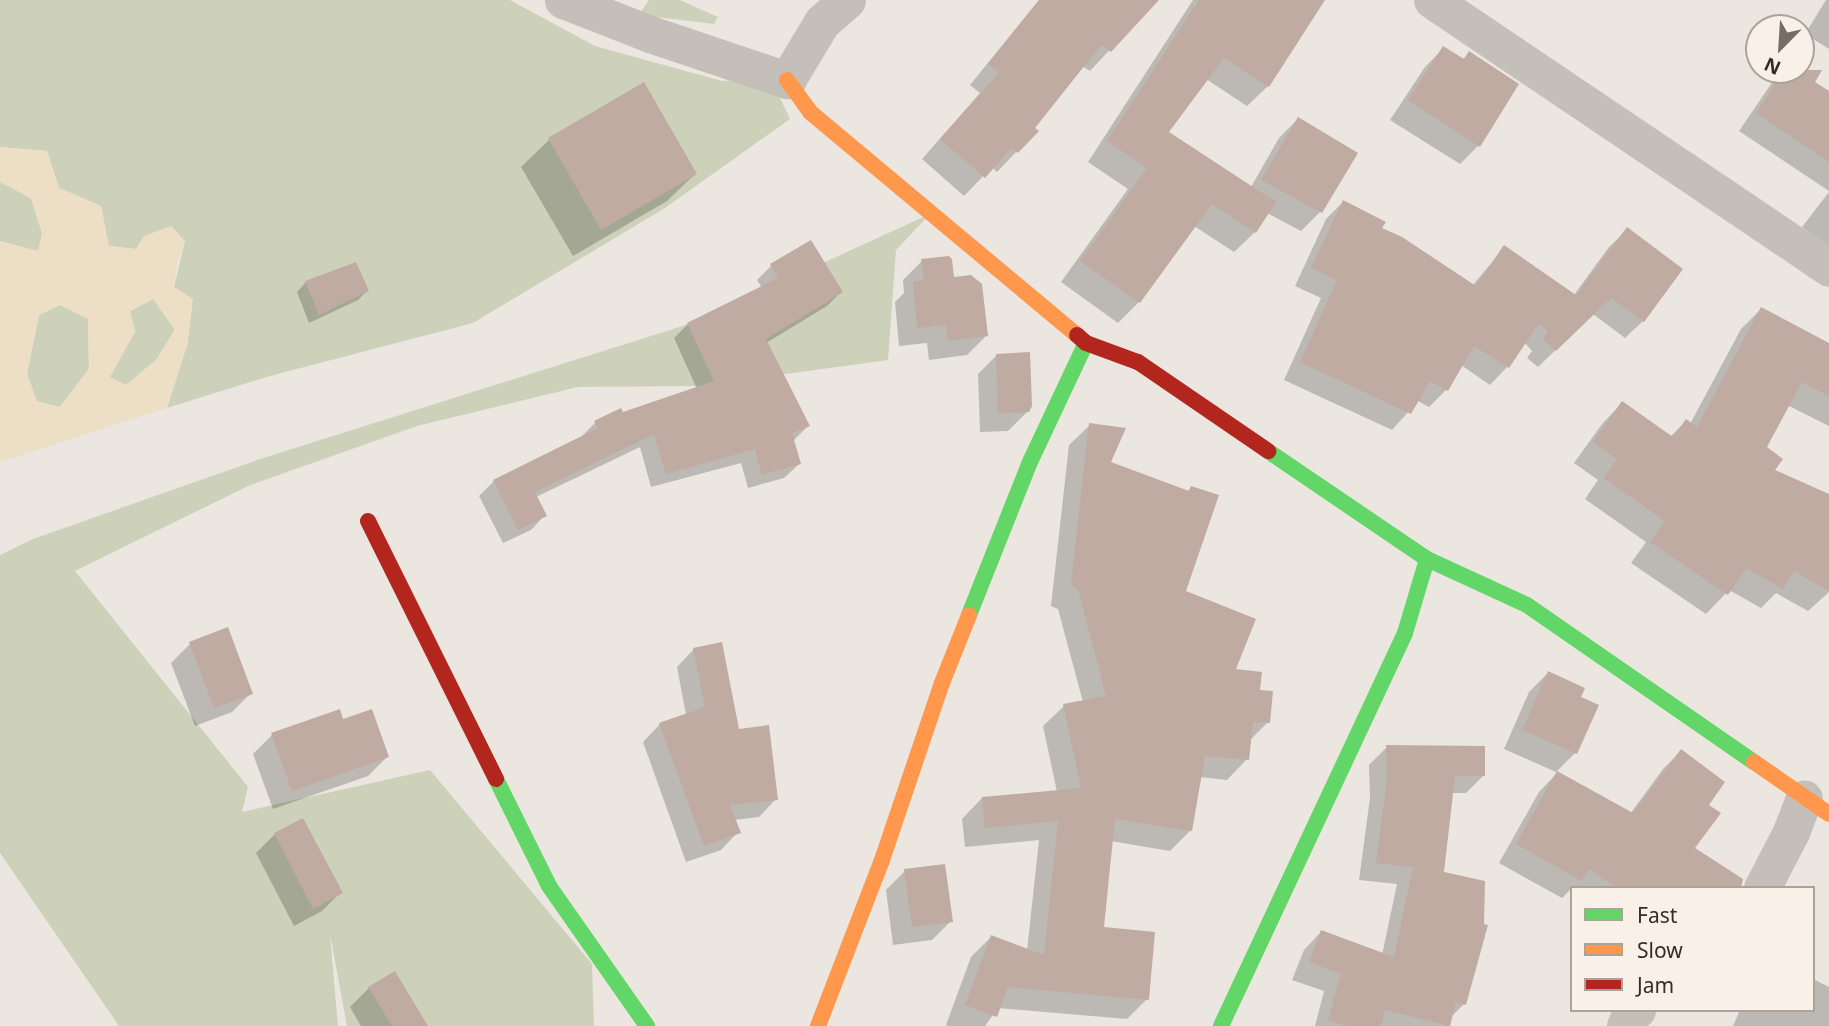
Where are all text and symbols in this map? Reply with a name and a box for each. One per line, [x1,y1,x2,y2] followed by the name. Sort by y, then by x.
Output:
[1745,14,1815,84] north arrow
[1760,51,1785,81] text: N
[1570,886,1815,1012] legend
[1637,901,1677,929] text: Fast
[1637,936,1683,964] text: Slow
[1637,971,1674,999] text: Jam

